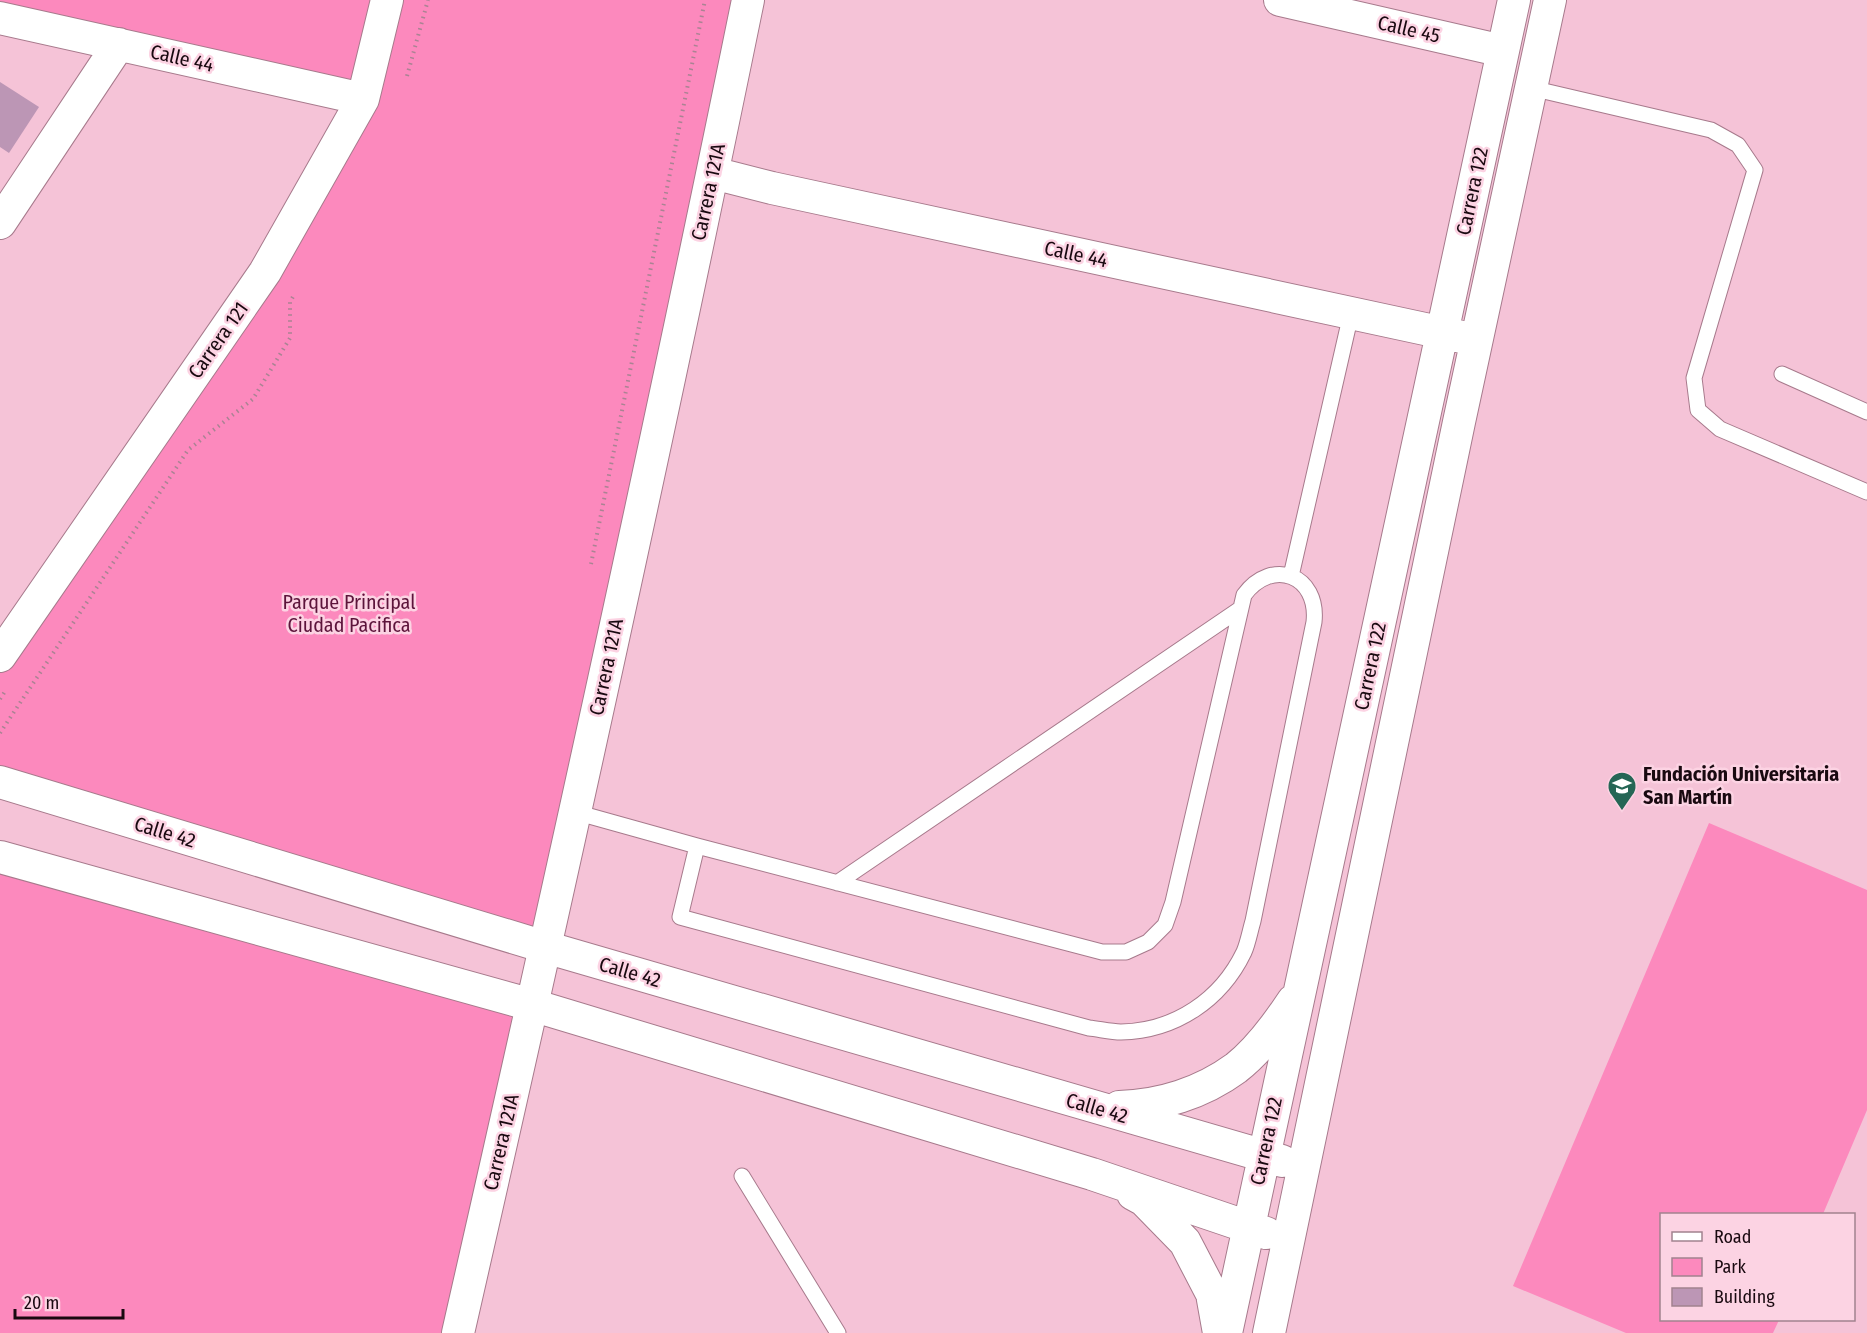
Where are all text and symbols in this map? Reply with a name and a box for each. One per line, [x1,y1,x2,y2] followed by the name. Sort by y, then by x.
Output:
[1375,10,1443,48] street label: Calle 45
[148,39,216,77] street label: Calle 44
[686,141,730,243] street label: Carrera 121A
[1451,145,1493,237] street label: Carrera 122
[1042,236,1110,272] street label: Calle 44
[183,297,253,383] street label: Carrera 121
[283,590,415,637] park label: Parque Principal Ciudad Pacifica
[584,616,628,718] street label: Carrera 121A
[1349,620,1391,712] street label: Carrera 122
[1643,762,1839,809] place label: Fundación Universitaria San Martín
[1606,770,1638,812] school or university icon: Fundación Universitaria San Martín
[131,811,199,853] street label: Calle 42
[596,952,664,992] street label: Calle 42
[1063,1088,1131,1128] street label: Calle 42
[478,1091,524,1193] street label: Carrera 121A
[1245,1095,1287,1187] street label: Carrera 122
[1660,1213,1855,1321] legend
[1714,1226,1751,1248] text: Road
[1714,1256,1747,1278] text: Park
[15,1282,123,1320] scale bar
[1714,1286,1775,1308] text: Building
[24,1292,59,1314] text: 20 m

